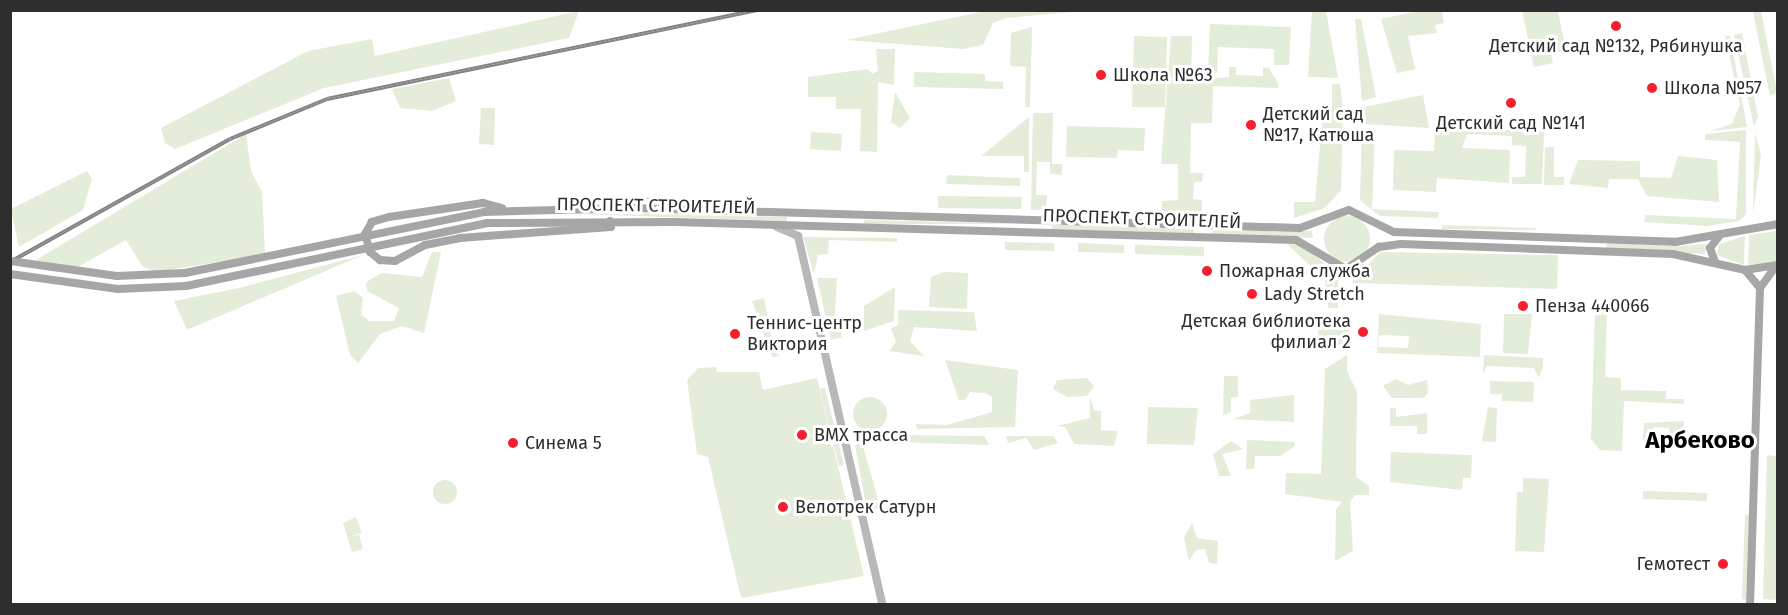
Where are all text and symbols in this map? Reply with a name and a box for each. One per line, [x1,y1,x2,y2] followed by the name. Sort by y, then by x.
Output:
[1609,19,1623,33] marker: Детский сад №132, Рябинушка
[1489,35,1743,57] place label: Детский сад №132, Рябинушка
[1113,64,1213,86] place label: Школа №63
[1094,68,1108,82] marker: Школа №63
[1664,77,1762,99] place label: Школа №57
[1645,81,1659,95] marker: Школа №57
[1504,96,1518,110] marker: Детский сад №141
[1263,104,1374,146] place label: Детский сад №17, Катюша
[1436,112,1586,134] place label: Детский сад №141
[1244,118,1258,132] marker: Детский сад №17, Катюша
[556,193,756,219] street label: ПРОСПЕКТ СТРОИТЕЛЕЙ
[1042,205,1242,233] street label: ПРОСПЕКТ СТРОИТЕЛЕЙ
[1219,260,1371,282] place label: Пожарная служба
[1200,264,1214,278] marker: Пожарная служба
[1264,283,1365,305] place label: Lady Stretch
[1245,287,1259,301] marker: Lady Stretch
[1535,295,1649,317] place label: Пенза 440066
[1516,299,1530,313] marker: Пенза 440066
[1182,311,1351,354] place label: Детская библиотека филиал 2
[747,313,862,356] place label: Теннис-центр Виктория
[1356,325,1370,339] marker: Детская библиотека филиал 2
[728,327,742,341] marker: Теннис-центр Виктория
[814,424,908,446] place label: BMX трасса
[1645,427,1755,455] district label: Арбеково
[795,428,809,442] marker: BMX трасса
[525,432,602,454] place label: Синема 5
[506,436,520,450] marker: Синема 5
[795,496,936,518] place label: Велотрек Сатурн
[776,500,790,514] marker: Велотрек Сатурн
[1637,553,1710,575] place label: Гемотест
[1714,555,1732,573] marker: Гемотест

